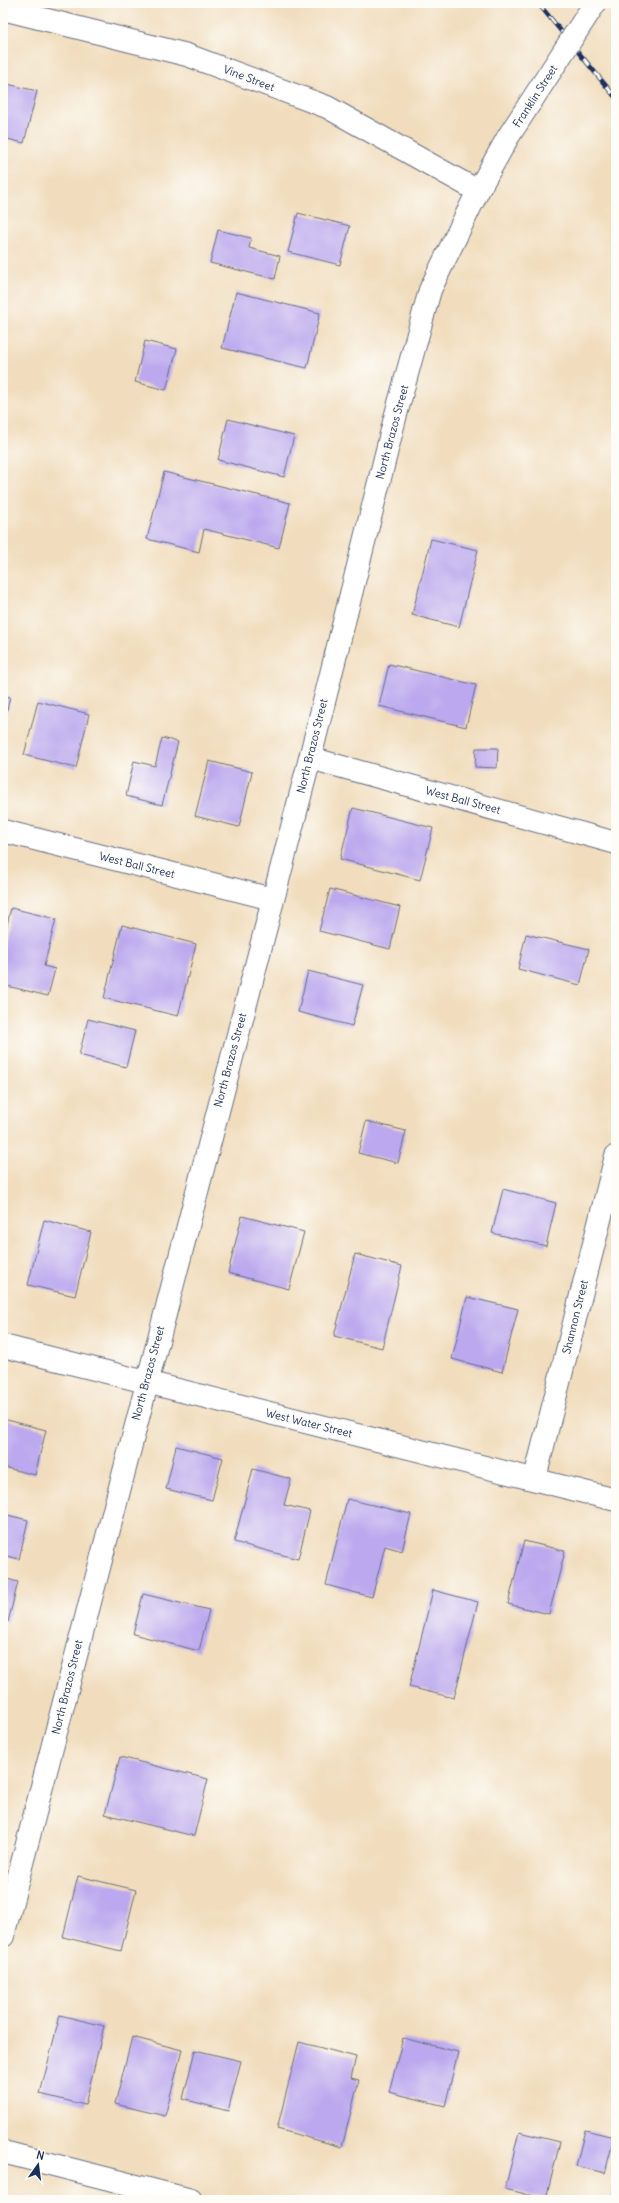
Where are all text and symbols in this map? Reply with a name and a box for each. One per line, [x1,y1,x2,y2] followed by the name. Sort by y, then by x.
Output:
[221,62,277,94] street label: Vine Street
[510,62,561,130] street label: Franklin Street
[373,383,411,481] street label: North Brazos Street
[293,697,331,795] street label: North Brazos Street
[424,783,502,817] street label: West Ball Street
[98,849,176,881] street label: West Ball Street
[211,1011,249,1109] street label: North Brazos Street
[559,1278,591,1356] street label: Shannon Street
[129,1324,167,1422] street label: North Brazos Street
[264,1405,354,1441] street label: West Water Street
[48,1638,86,1736] street label: North Brazos Street
[18,2145,58,2185] north arrow
[35,2148,46,2163] text: N

